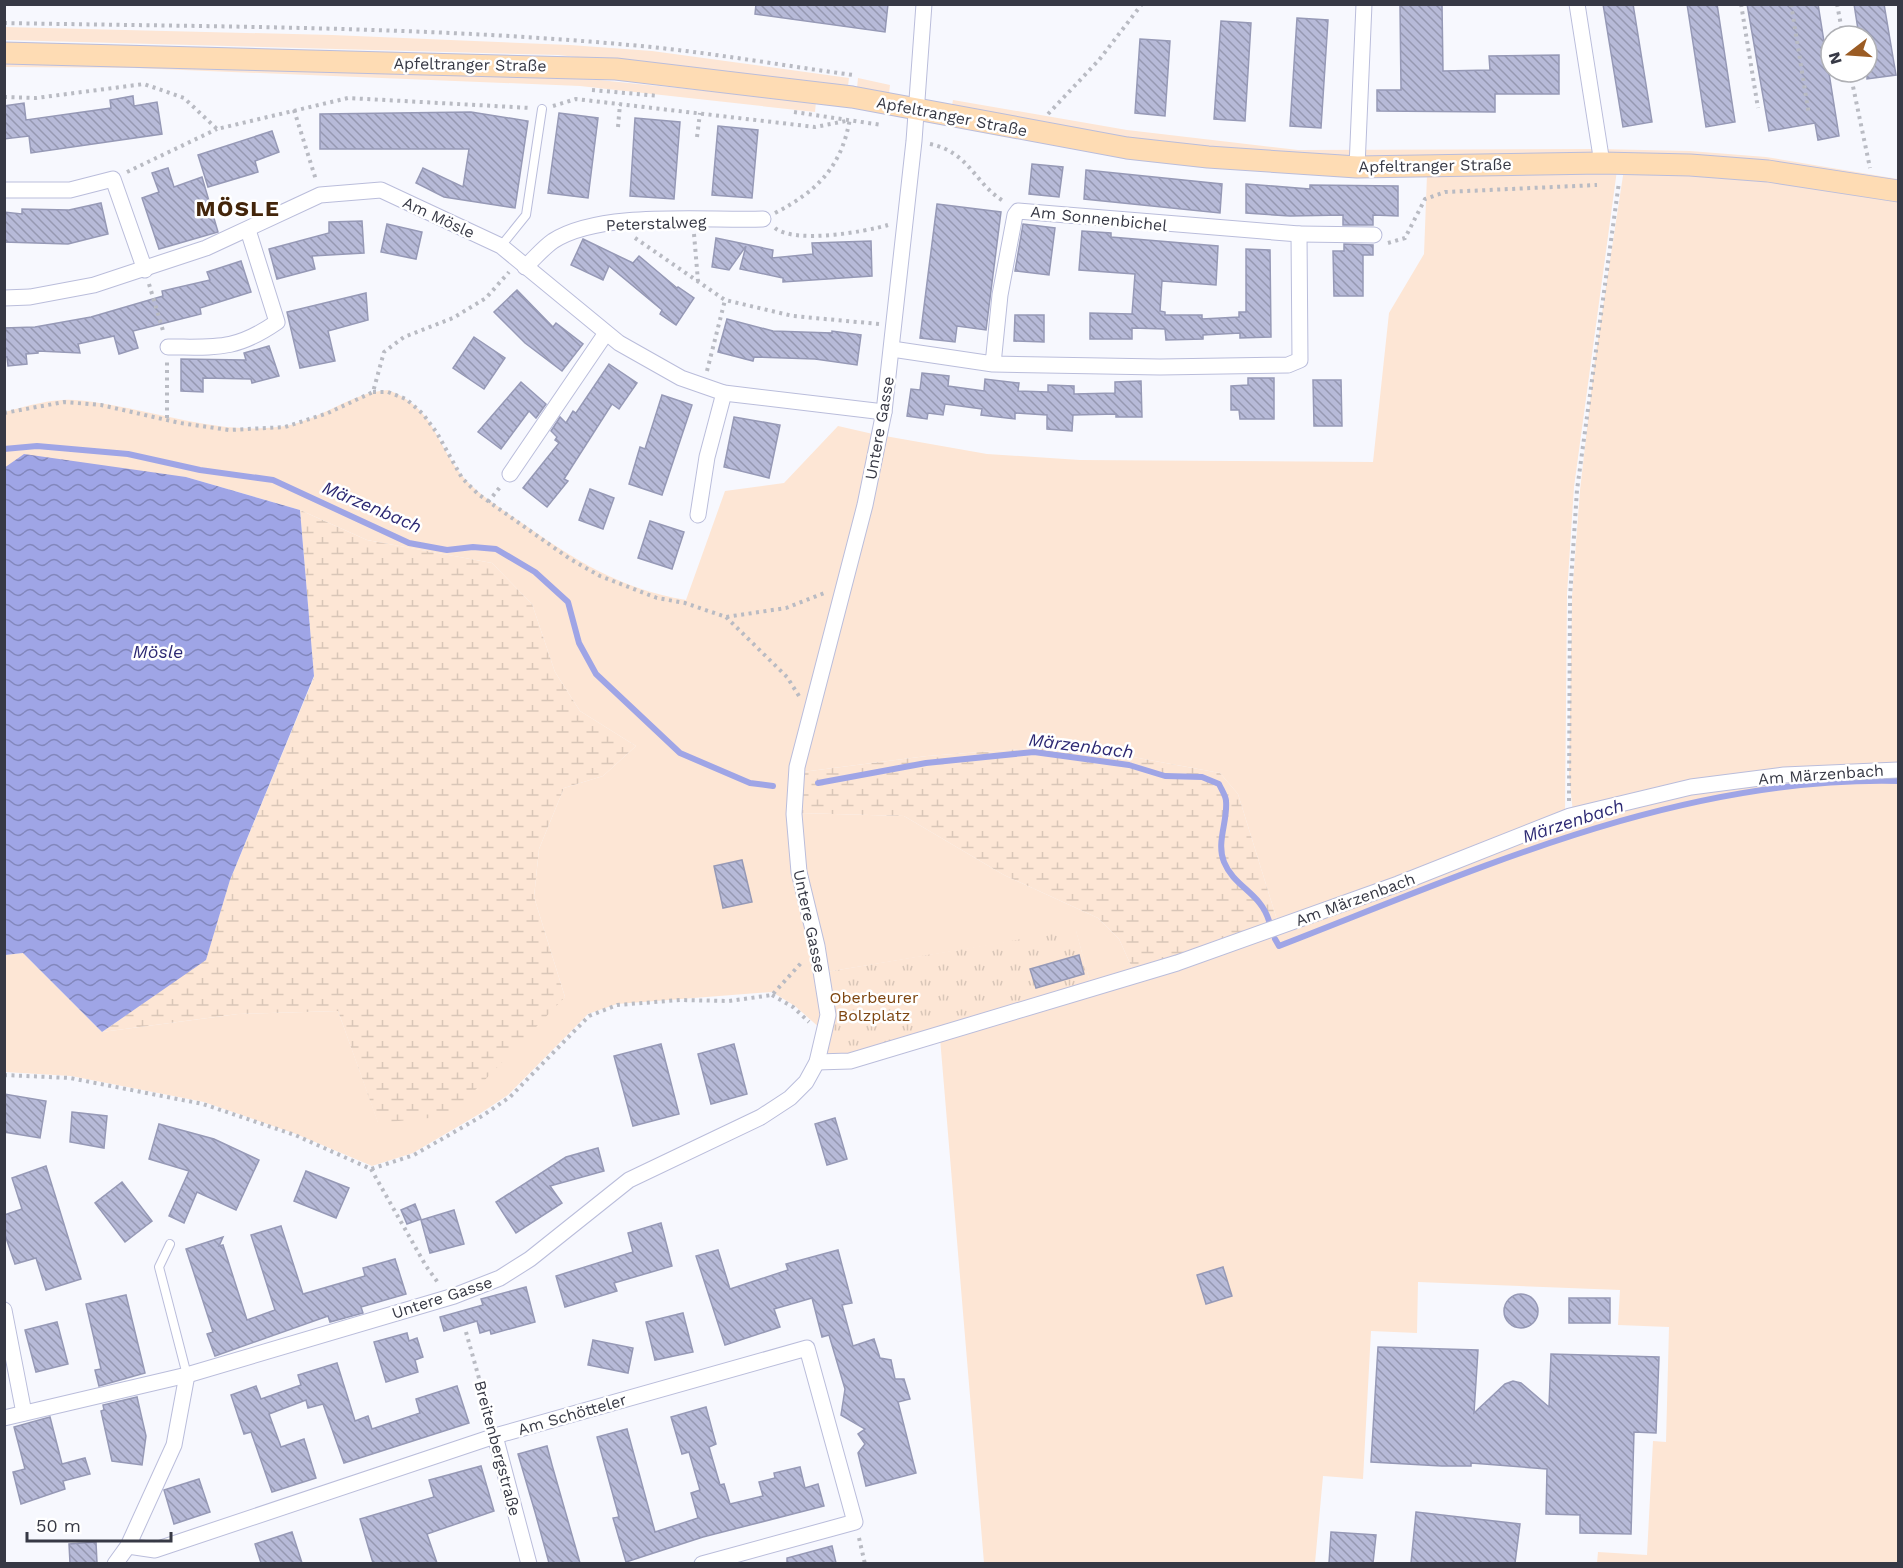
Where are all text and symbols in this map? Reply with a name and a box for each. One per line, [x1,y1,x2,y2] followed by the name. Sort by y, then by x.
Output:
[1819,24,1879,84] north arrow
[1824,50,1846,67] text: N
[393,54,547,75] street label: Apfeltranger Straße
[875,93,1029,140] street label: Apfeltranger Straße
[1358,155,1512,176] street label: Apfeltranger Straße
[400,193,478,242] street label: Am Mösle
[196,196,280,221] district label: MÖSLE
[1030,202,1168,235] street label: Am Sonnenbichel
[606,212,707,235] street label: Peterstalweg
[861,375,898,481] street label: Untere Gasse
[320,476,425,537] water label: Märzenbach
[133,641,183,662] water label: Mösle
[1027,729,1135,762] water label: Märzenbach
[1758,761,1885,788] street label: Am Märzenbach
[1519,794,1626,847] water label: Märzenbach
[789,868,830,974] street label: Untere Gasse
[1293,869,1418,930] street label: Am Märzenbach
[830,988,919,1025] park label: Oberbeurer Bolzplatz
[389,1272,495,1323] street label: Untere Gasse
[470,1378,525,1518] street label: Breitenbergstraße
[516,1390,629,1439] street label: Am Schötteler
[27,1505,171,1543] scale bar
[36,1515,81,1536] text: 50 m

